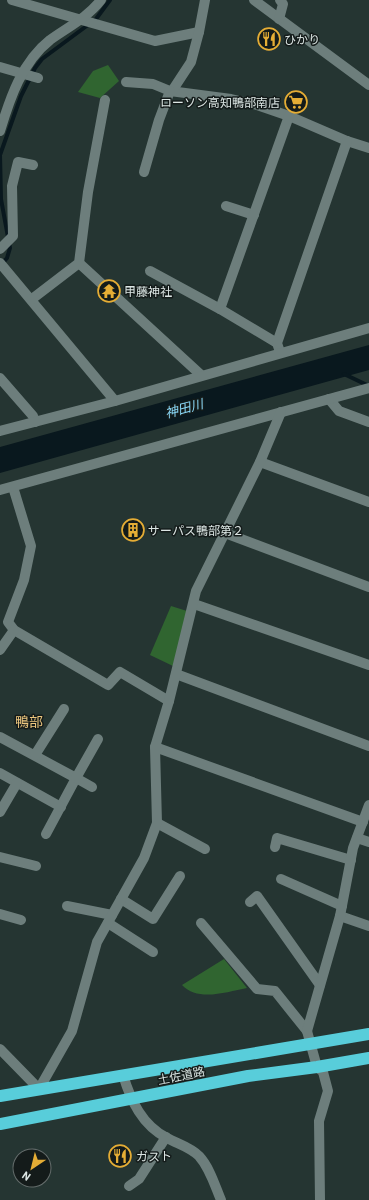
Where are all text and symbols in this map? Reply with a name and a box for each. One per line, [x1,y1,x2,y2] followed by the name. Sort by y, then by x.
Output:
[256,26,282,52] restaurant icon: ひかり
[284,32,320,46] place label: ひかり
[283,89,309,115] supermarket icon: ローソン高知鴨部南店
[160,95,280,109] place label: ローソン高知鴨部南店
[96,278,122,304] temple icon: 甲藤神社
[124,284,172,298] place label: 甲藤神社
[163,395,207,421] water label: 神田川
[120,517,146,543] building icon: サーパス鴨部第２
[148,523,244,537] place label: サーパス鴨部第２
[15,713,43,730] district label: 鴨部
[156,1064,206,1086] street label: 土佐道路
[107,1143,133,1169] restaurant icon: ガスト
[12,1148,52,1188] north arrow
[136,1149,172,1163] place label: ガスト
[19,1169,33,1184] text: N

